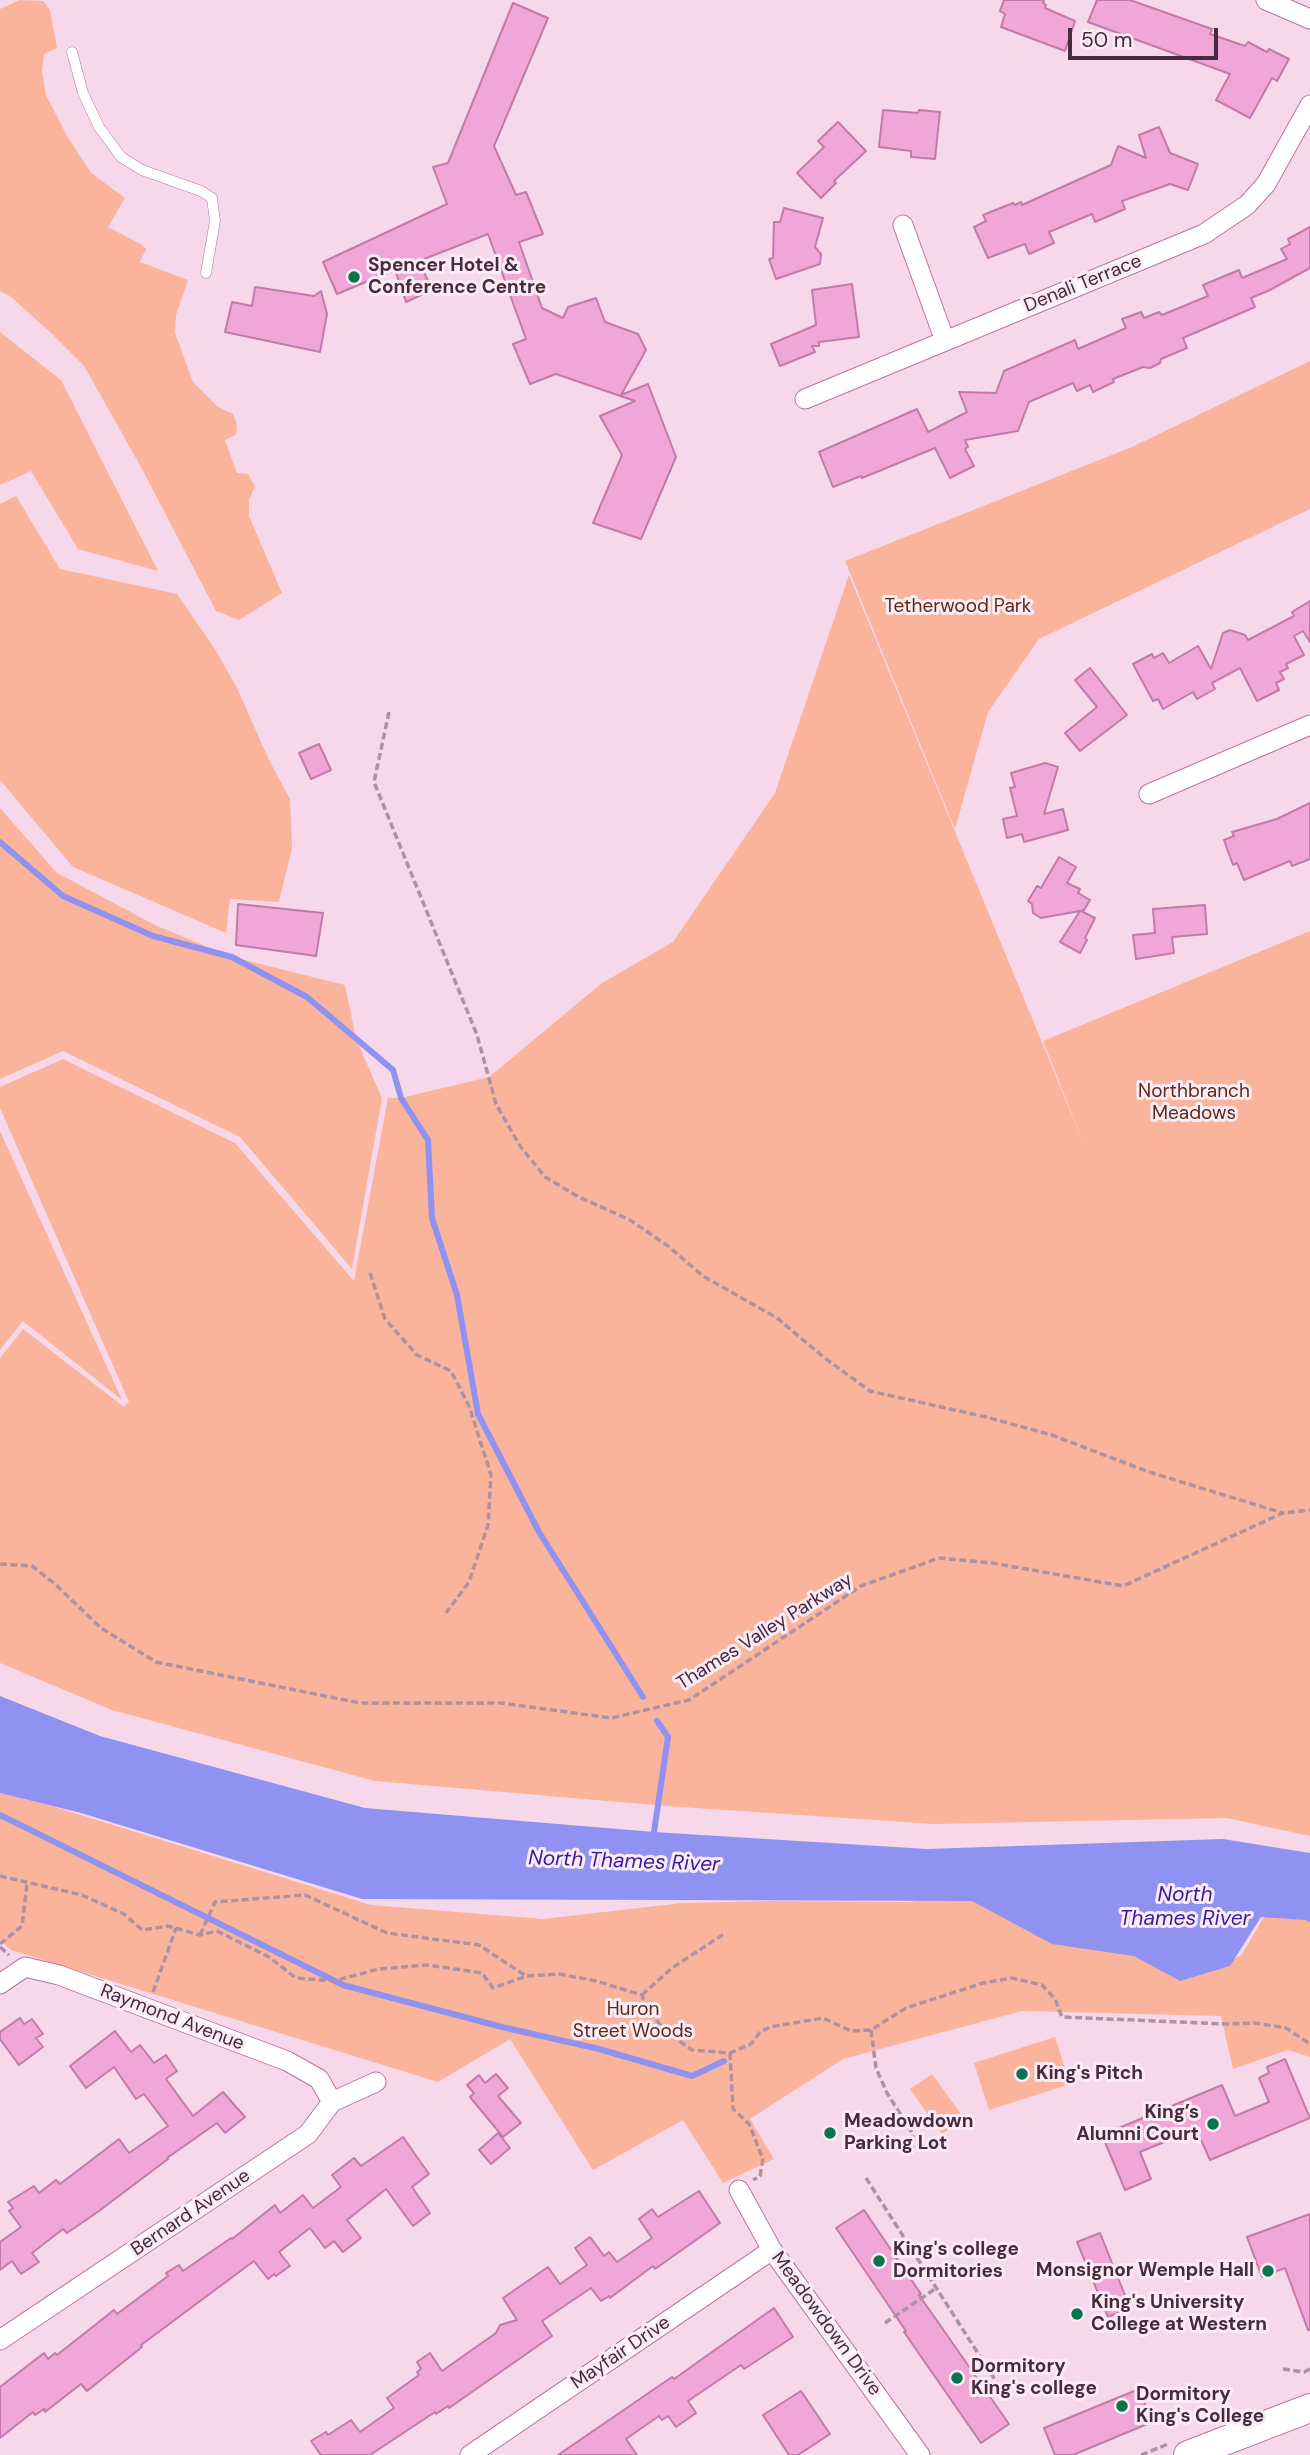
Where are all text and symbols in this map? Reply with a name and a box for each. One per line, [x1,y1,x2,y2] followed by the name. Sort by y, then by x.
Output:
[1072,14,1222,58] scale bar
[1081,26,1132,54] text: 50 m
[1021,250,1145,318] street label: Denali Terrace
[368,255,546,299] place label: Spencer Hotel & Conference Centre
[346,269,362,285] marker: Spencer Hotel & Conference Centre
[885,596,1031,618] park label: Tetherwood Park
[1138,1081,1250,1125] park label: Northbranch Meadows
[673,1569,857,1695] street label: Thames Valley Parkway
[528,1846,720,1878] water label: North Thames River
[1120,1882,1250,1932] water label: North Thames River
[97,1980,247,2056] street label: Raymond Avenue
[573,1999,693,2043] park label: Huron Street Woods
[1036,2063,1143,2085] place label: King's Pitch
[1014,2066,1030,2082] marker: King's Pitch
[1076,2102,1199,2146] place label: King’s Alumni Court
[844,2111,973,2155] place label: Meadowdown Parking Lot
[1205,2116,1221,2132] marker: King’s Alumni Court
[822,2125,838,2141] marker: Meadowdown Parking Lot
[127,2165,255,2261] street label: Bernard Avenue
[893,2239,1019,2283] place label: King's college Dormitories
[766,2248,886,2400] street label: Meadowdown Drive
[871,2253,887,2269] marker: King's college Dormitories
[1036,2260,1254,2282] place label: Monsignor Wemple Hall
[1260,2263,1276,2279] marker: Monsignor Wemple Hall
[1091,2292,1267,2336] place label: King's University College at Western
[1069,2306,1085,2322] marker: King's University College at Western
[567,2311,675,2395] street label: Mayfair Drive
[971,2356,1097,2400] place label: Dormitory King's college
[949,2370,965,2386] marker: Dormitory King's college
[1136,2384,1264,2428] place label: Dormitory King's College
[1114,2398,1130,2414] marker: Dormitory King's College

